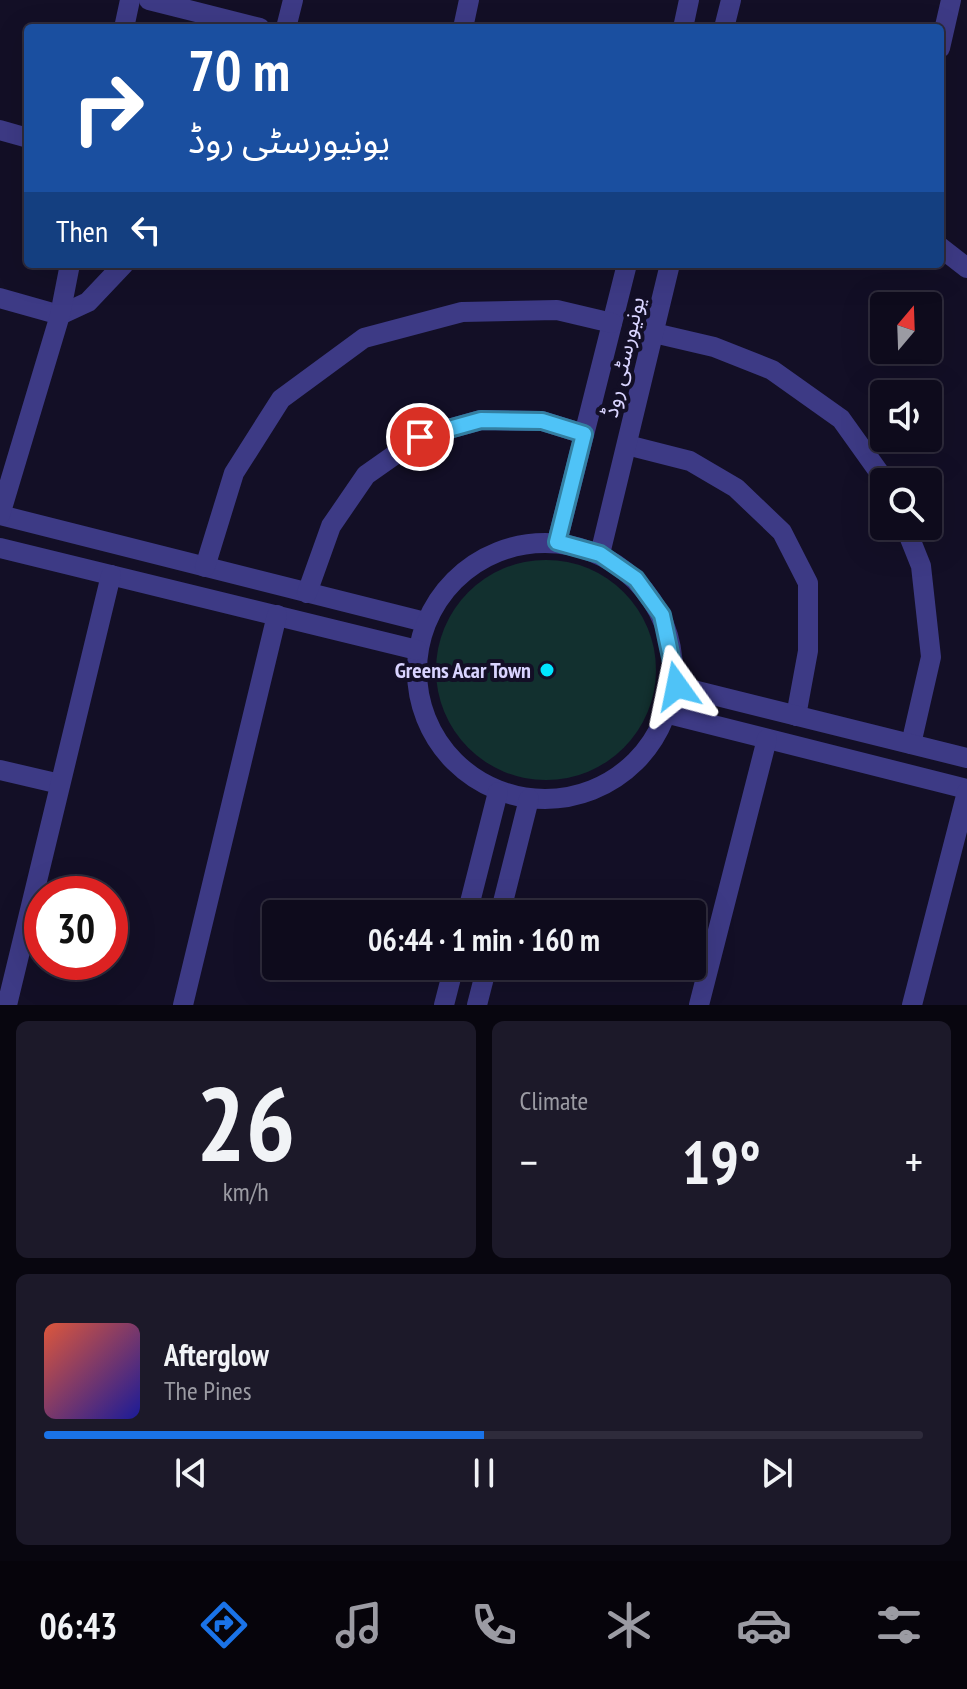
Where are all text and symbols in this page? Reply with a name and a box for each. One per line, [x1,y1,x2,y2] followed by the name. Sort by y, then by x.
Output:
[188,34,290,106] text: 70 m
[56,56,160,160] icon: right
[188,116,390,163] text: یونیورسٹی روڈ
[124,208,168,252] icon: left
[56,211,108,250] text: Then
[870,292,942,364] north arrow
[870,292,942,540] map controls
[595,294,651,420] street label: یونیورسٹی روڈ
[870,380,942,452] button: sound
[386,403,454,471] pin
[398,415,442,459] icon: arrive
[870,468,942,540] button: search
[635,644,719,728] position arrow
[395,656,531,684] place label: Greens Acar Town
[538,661,556,679] marker: Greens Acar Town
[24,876,128,980] speed limit sign: 30
[368,920,600,959] text: 06:44 · 1 min · 160 m
[196,1055,295,1190] text: 26
[520,1084,588,1117] text: Climate
[682,1123,761,1201] text: 19°
[520,1133,538,1190] text: −
[905,1133,923,1190] text: +
[223,1175,269,1208] text: km/h
[164,1335,269,1374] text: Afterglow
[164,1374,252,1407] text: The Pines
[169,1451,213,1495] icon: previous
[462,1451,506,1495] icon: pause
[755,1451,799,1495] icon: next
[196,1597,252,1653] icon: directions
[331,1597,387,1653] icon: music
[466,1597,522,1653] icon: phone
[601,1597,657,1653] icon: climate
[736,1597,792,1653] icon: car
[871,1597,927,1653] icon: filters
[40,1602,117,1649] text: 06:43

